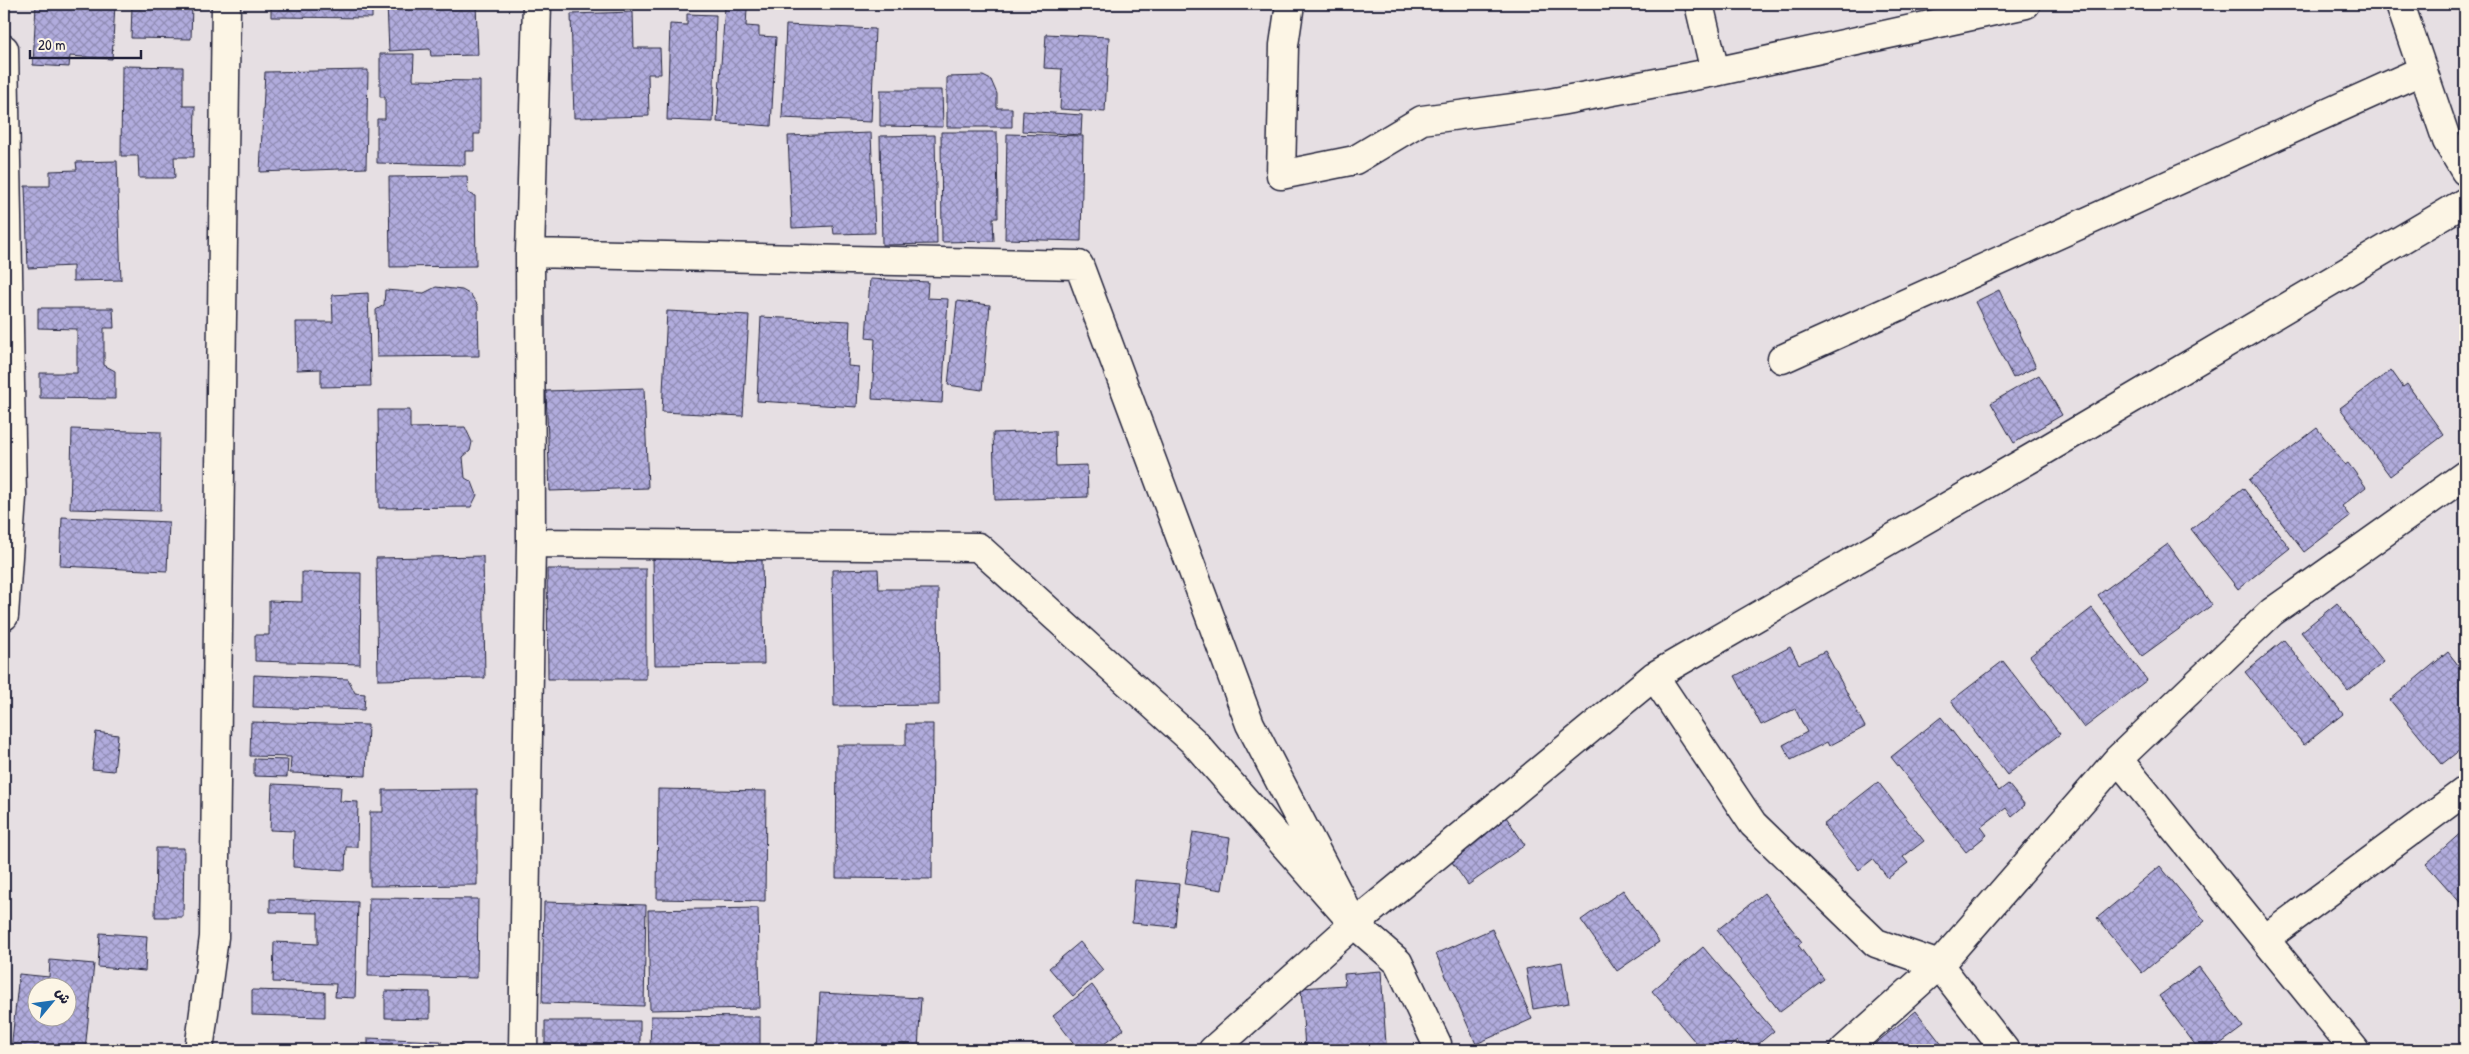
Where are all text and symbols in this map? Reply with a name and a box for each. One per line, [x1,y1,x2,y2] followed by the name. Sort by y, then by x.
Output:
[30,28,141,60] scale bar
[38,34,65,55] text: 20 m
[28,976,78,1026] north arrow
[52,984,76,1007] text: ش

